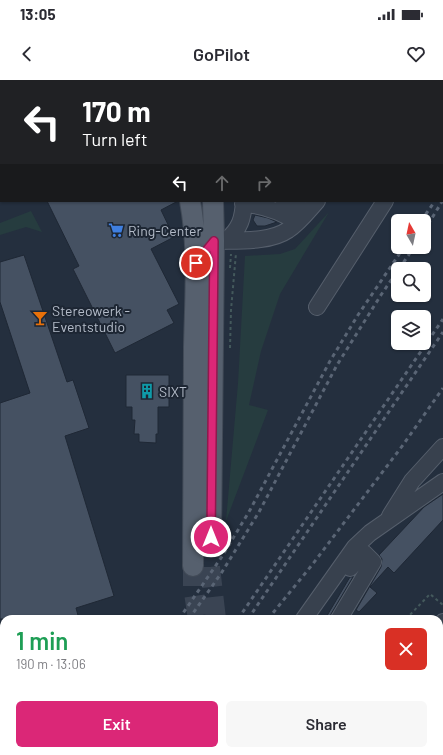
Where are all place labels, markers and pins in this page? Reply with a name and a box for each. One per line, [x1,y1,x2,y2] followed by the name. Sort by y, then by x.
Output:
[107,221,125,239] supermarket icon: Ring-Center
[128,222,202,239] place label: Ring-Center
[179,246,213,280] pin
[52,302,130,335] place label: Stereowerk - Eventstudio
[31,309,49,327] bar icon: Stereowerk - Eventstudio
[138,382,156,400] building icon: SIXT
[159,383,187,400] place label: SIXT

